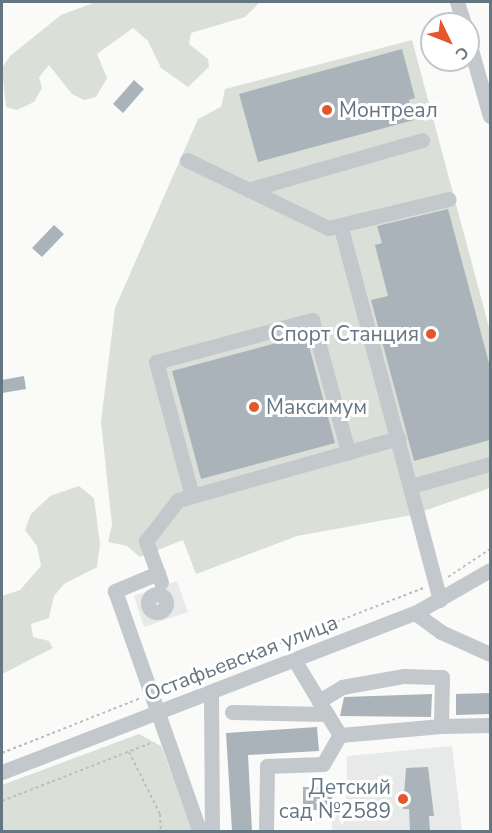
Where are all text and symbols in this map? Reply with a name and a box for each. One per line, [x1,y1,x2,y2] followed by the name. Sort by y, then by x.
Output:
[420,12,480,72] north arrow
[450,41,473,64] text: С
[339,97,438,123] place label: Монтреал
[320,103,334,117] marker: Монтреал
[270,321,419,347] place label: Спорт Станция
[424,327,438,341] marker: Спорт Станция
[266,394,367,420] place label: Максимум
[247,400,261,414] marker: Максимум
[141,609,341,707] street label: Остафьевская улица
[279,774,391,824] place label: Детский сад №2589
[396,792,410,806] marker: Детский сад №2589

